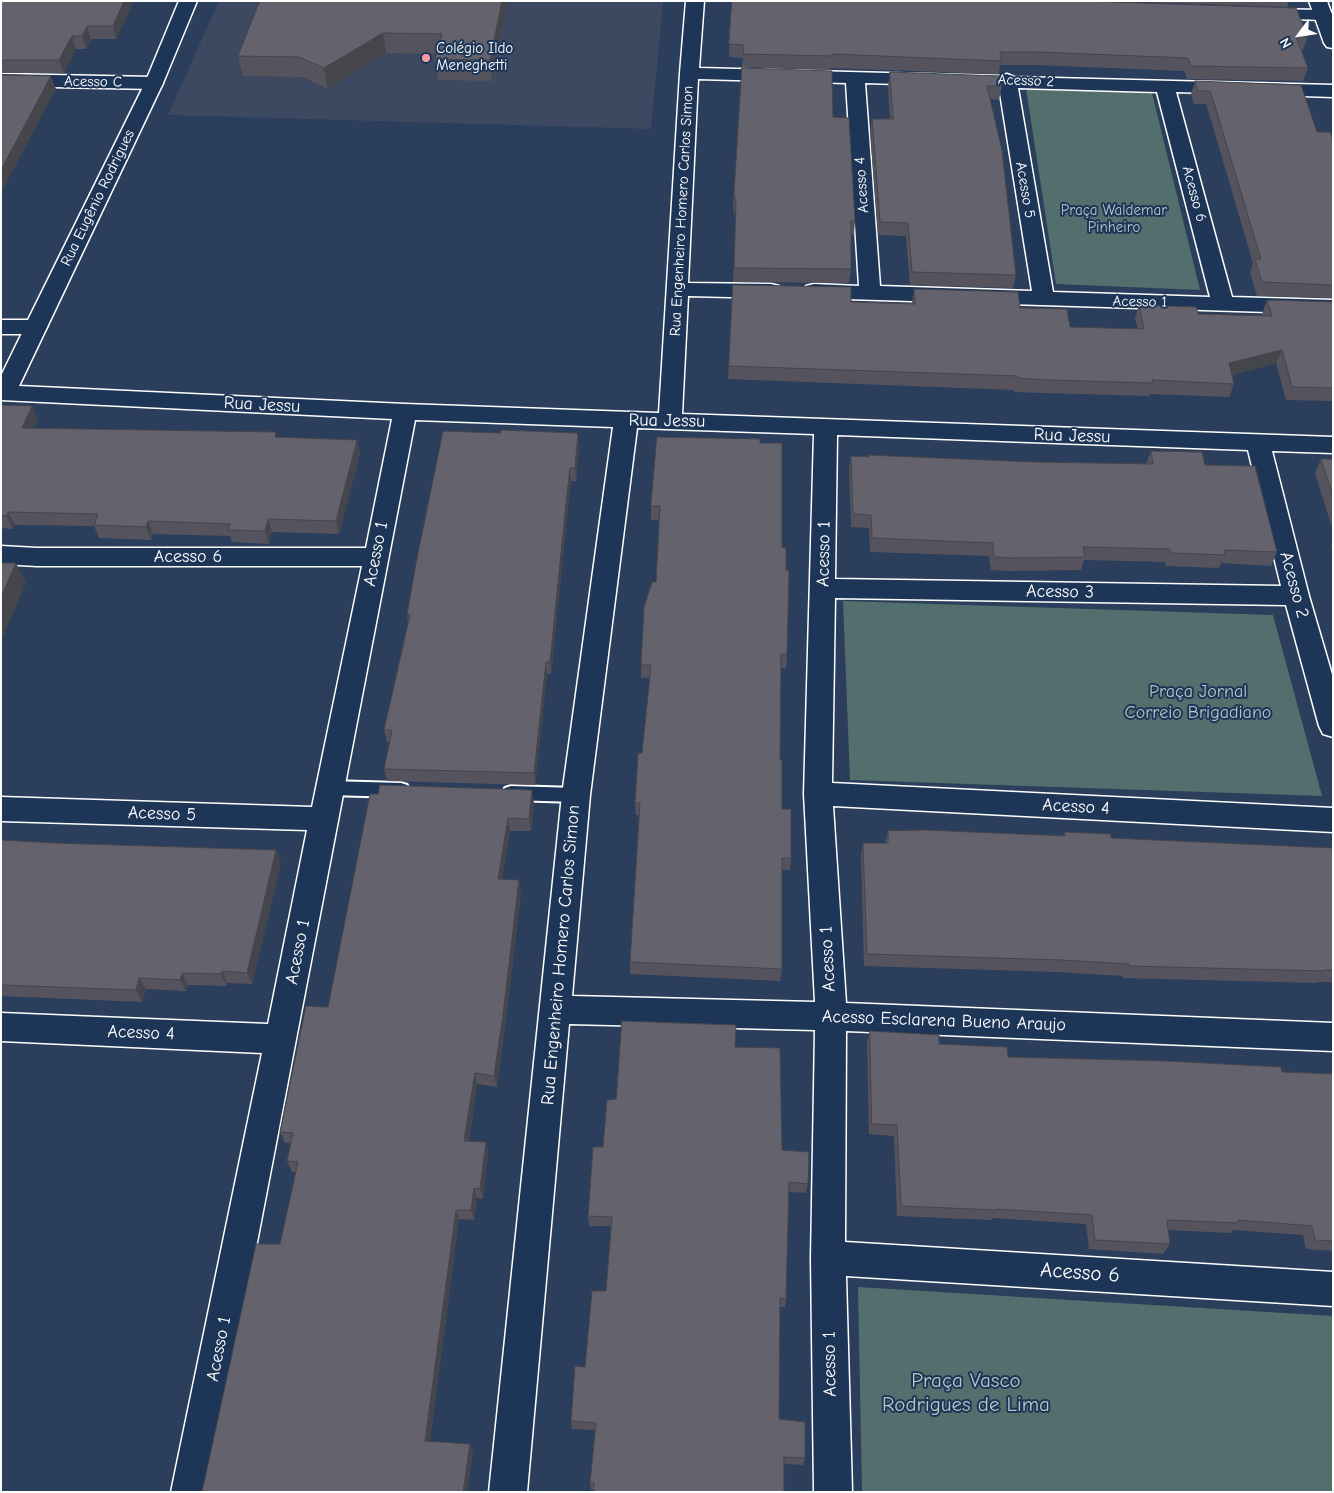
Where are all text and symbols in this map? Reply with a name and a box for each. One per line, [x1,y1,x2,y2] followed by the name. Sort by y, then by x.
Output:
[1274,10,1324,60] north arrow
[1276,35,1295,51] text: N
[436,40,513,75] place label: Colégio Ildo Meneghetti
[420,52,432,64] marker: Colégio Ildo Meneghetti
[997,71,1055,91] street label: Acesso 2
[64,72,122,92] street label: Acesso C
[666,85,698,337] street label: Rua Engenheiro Homero Carlos Simon
[57,127,139,269] street label: Rua Eugênio Rodrigues
[851,156,873,214] street label: Acesso 4
[1011,160,1039,220] street label: Acesso 5
[1178,164,1210,224] street label: Acesso 6
[1061,202,1167,237] park label: Praça Waldemar Pinheiro
[1112,293,1168,311] street label: Acesso 1
[223,392,301,418] street label: Rua Jessu
[628,410,706,432] street label: Rua Jessu
[1033,424,1111,448] street label: Rua Jessu
[359,520,393,588] street label: Acesso 1
[813,521,835,587] street label: Acesso 1
[154,546,222,568] street label: Acesso 6
[1275,549,1313,621] street label: Acesso 2
[1026,581,1094,603] street label: Acesso 3
[1125,681,1271,724] park label: Praça Jornal Correio Brigadiano
[1042,794,1110,820] street label: Acesso 4
[127,802,197,826] street label: Acesso 5
[537,804,585,1106] street label: Rua Engenheiro Homero Carlos Simon
[281,918,315,986] street label: Acesso 1
[815,926,841,992] street label: Acesso 1
[822,1006,1066,1036] street label: Acesso Esclarena Bueno Araujo
[107,1021,175,1045] street label: Acesso 4
[1039,1258,1121,1288] street label: Acesso 6
[202,1315,236,1383] street label: Acesso 1
[819,1331,841,1397] street label: Acesso 1
[882,1368,1050,1418] park label: Praça Vasco Rodrigues de Lima

